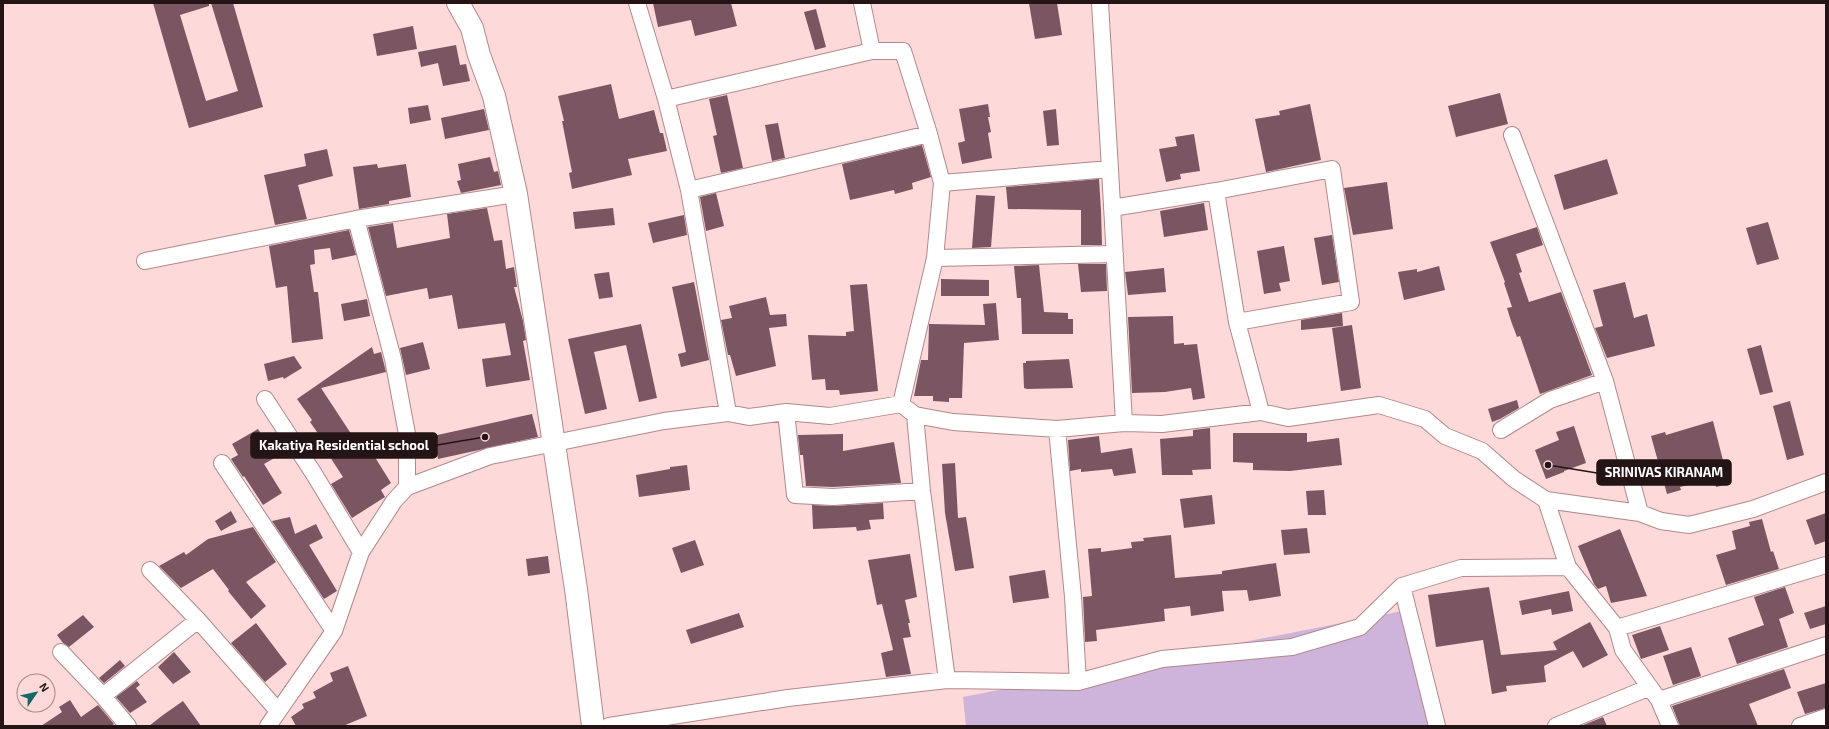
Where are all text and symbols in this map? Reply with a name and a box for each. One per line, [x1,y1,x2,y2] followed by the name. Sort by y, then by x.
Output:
[251,433,437,458] callout: Kakatiya Residential school
[259,437,430,453] text: Kakatiya Residential school
[1597,460,1731,485] callout: SRINIVAS KIRANAM
[1605,464,1723,480] text: SRINIVAS KIRANAM
[16,673,56,713] north arrow
[37,680,52,694] text: N

